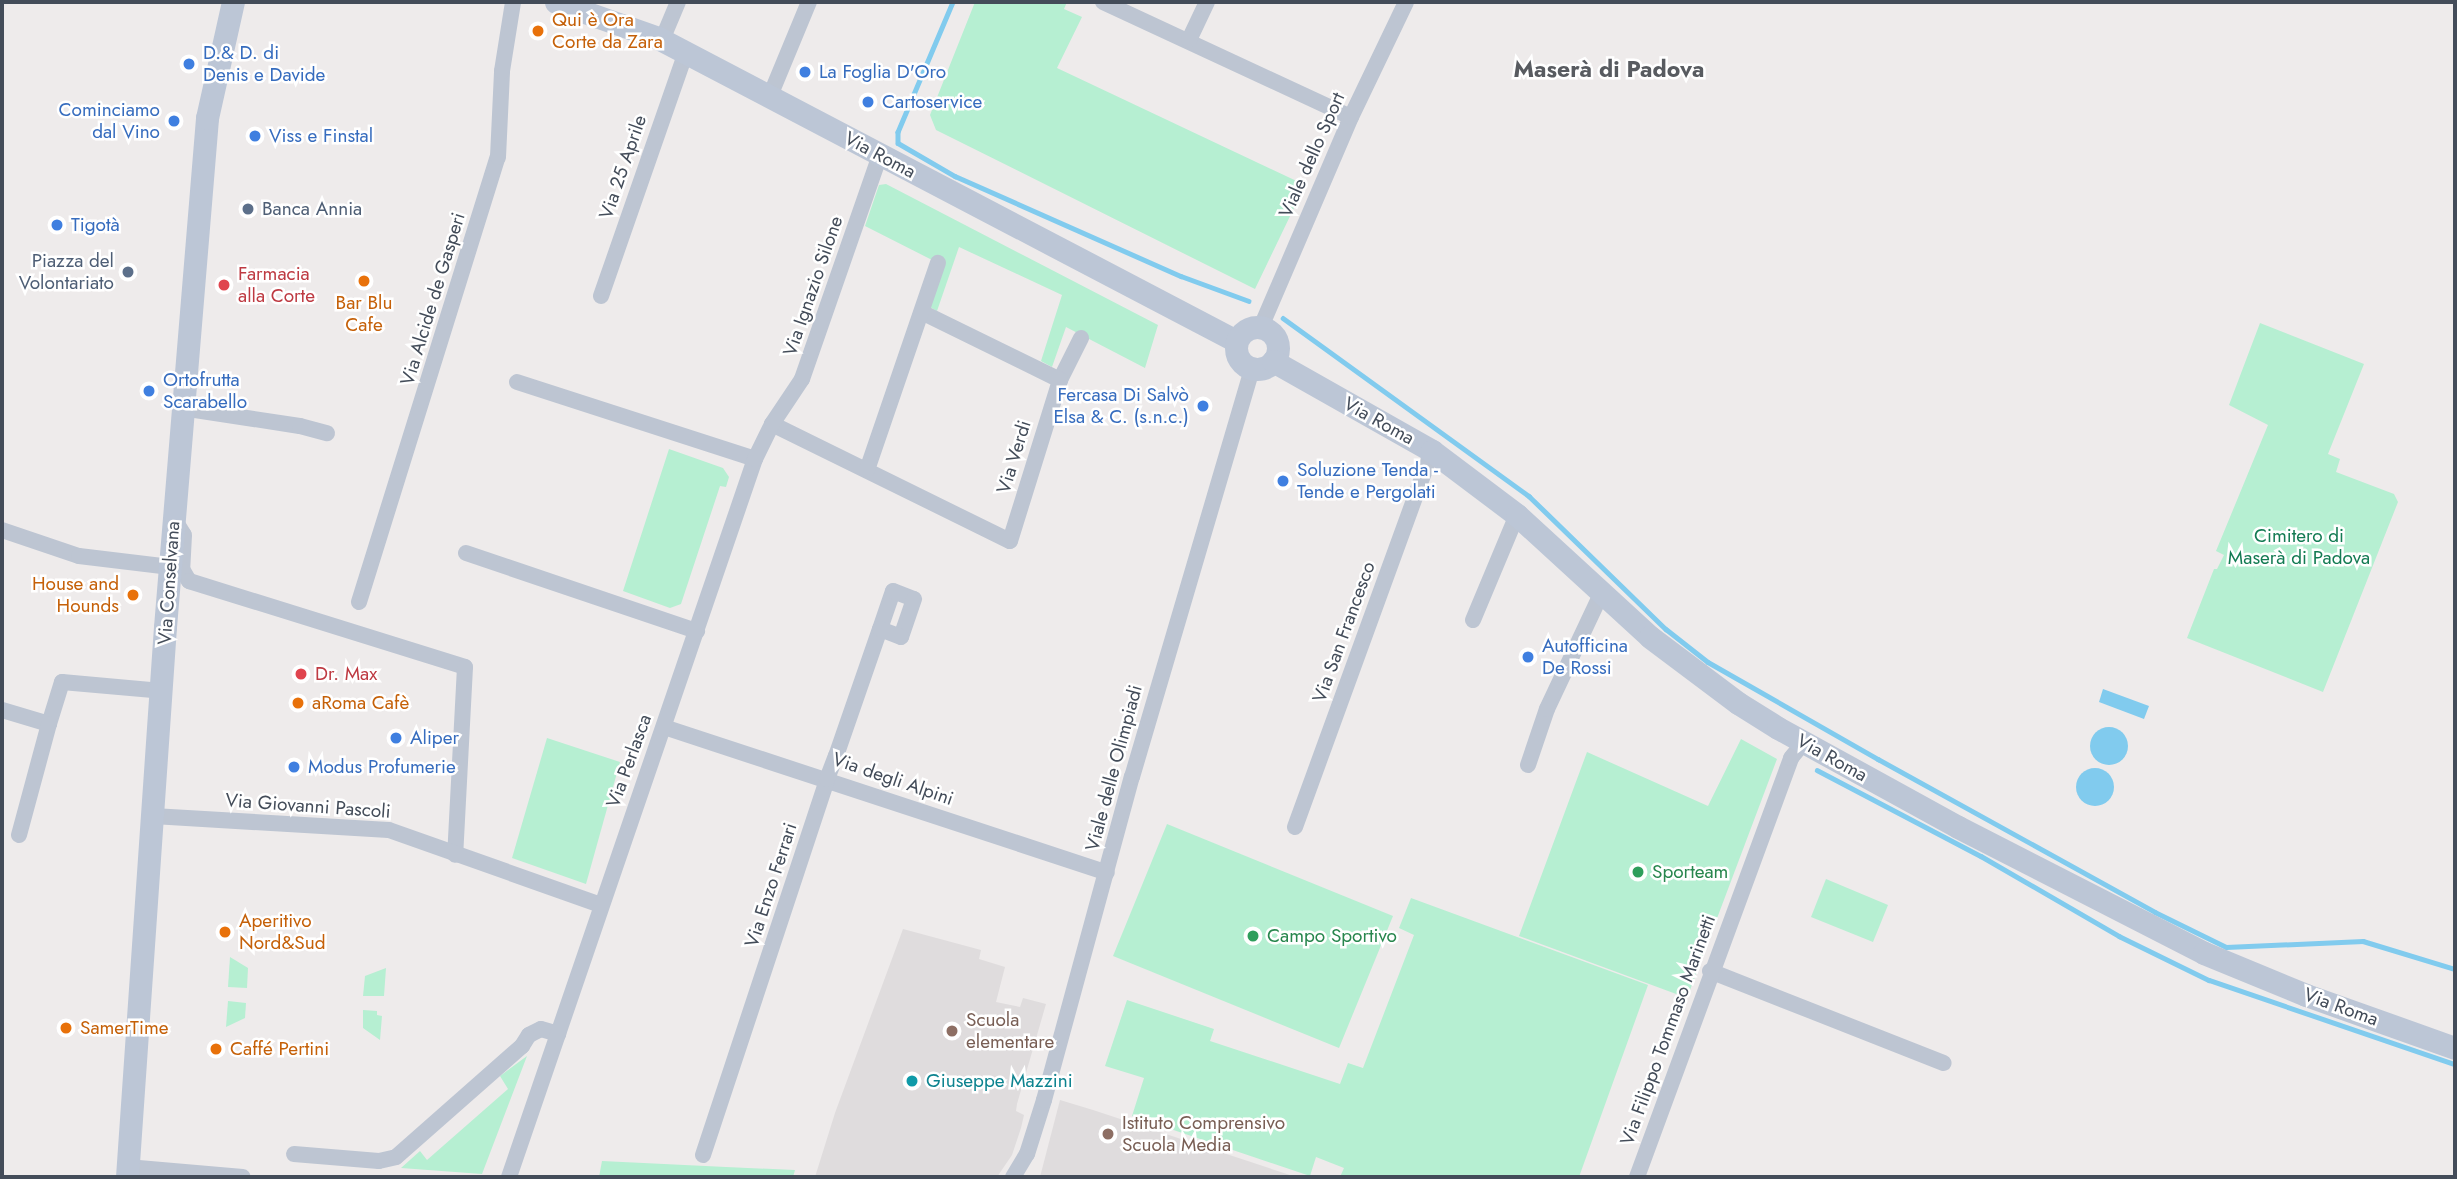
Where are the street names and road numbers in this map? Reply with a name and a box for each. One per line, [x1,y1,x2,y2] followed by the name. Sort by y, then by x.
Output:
[1274,89,1350,221] street label: Viale dello Sport
[595,112,651,222] street label: Via 25 Aprile
[841,127,919,183] street label: Via Roma
[396,210,470,388] street label: Via Alcide de Gasperi
[778,213,848,359] street label: Via Ignazio Silone
[1340,392,1418,450] street label: Via Roma
[992,418,1036,496] street label: Via Verdi
[153,520,185,646] street label: Via Conselvana
[1308,558,1380,706] street label: Via San Francesco
[1081,682,1147,854] street label: Viale delle Olimpiadi
[602,711,656,811] street label: Via Perlasca
[1793,729,1871,787] street label: Via Roma
[830,748,956,810] street label: Via degli Alpini
[225,789,391,823] street label: Via Giovanni Pascoli
[740,820,802,950] street label: Via Enzo Ferrari
[1616,912,1720,1148] street label: Via Filippo Tommaso Marinetti
[2301,983,2381,1031] street label: Via Roma

